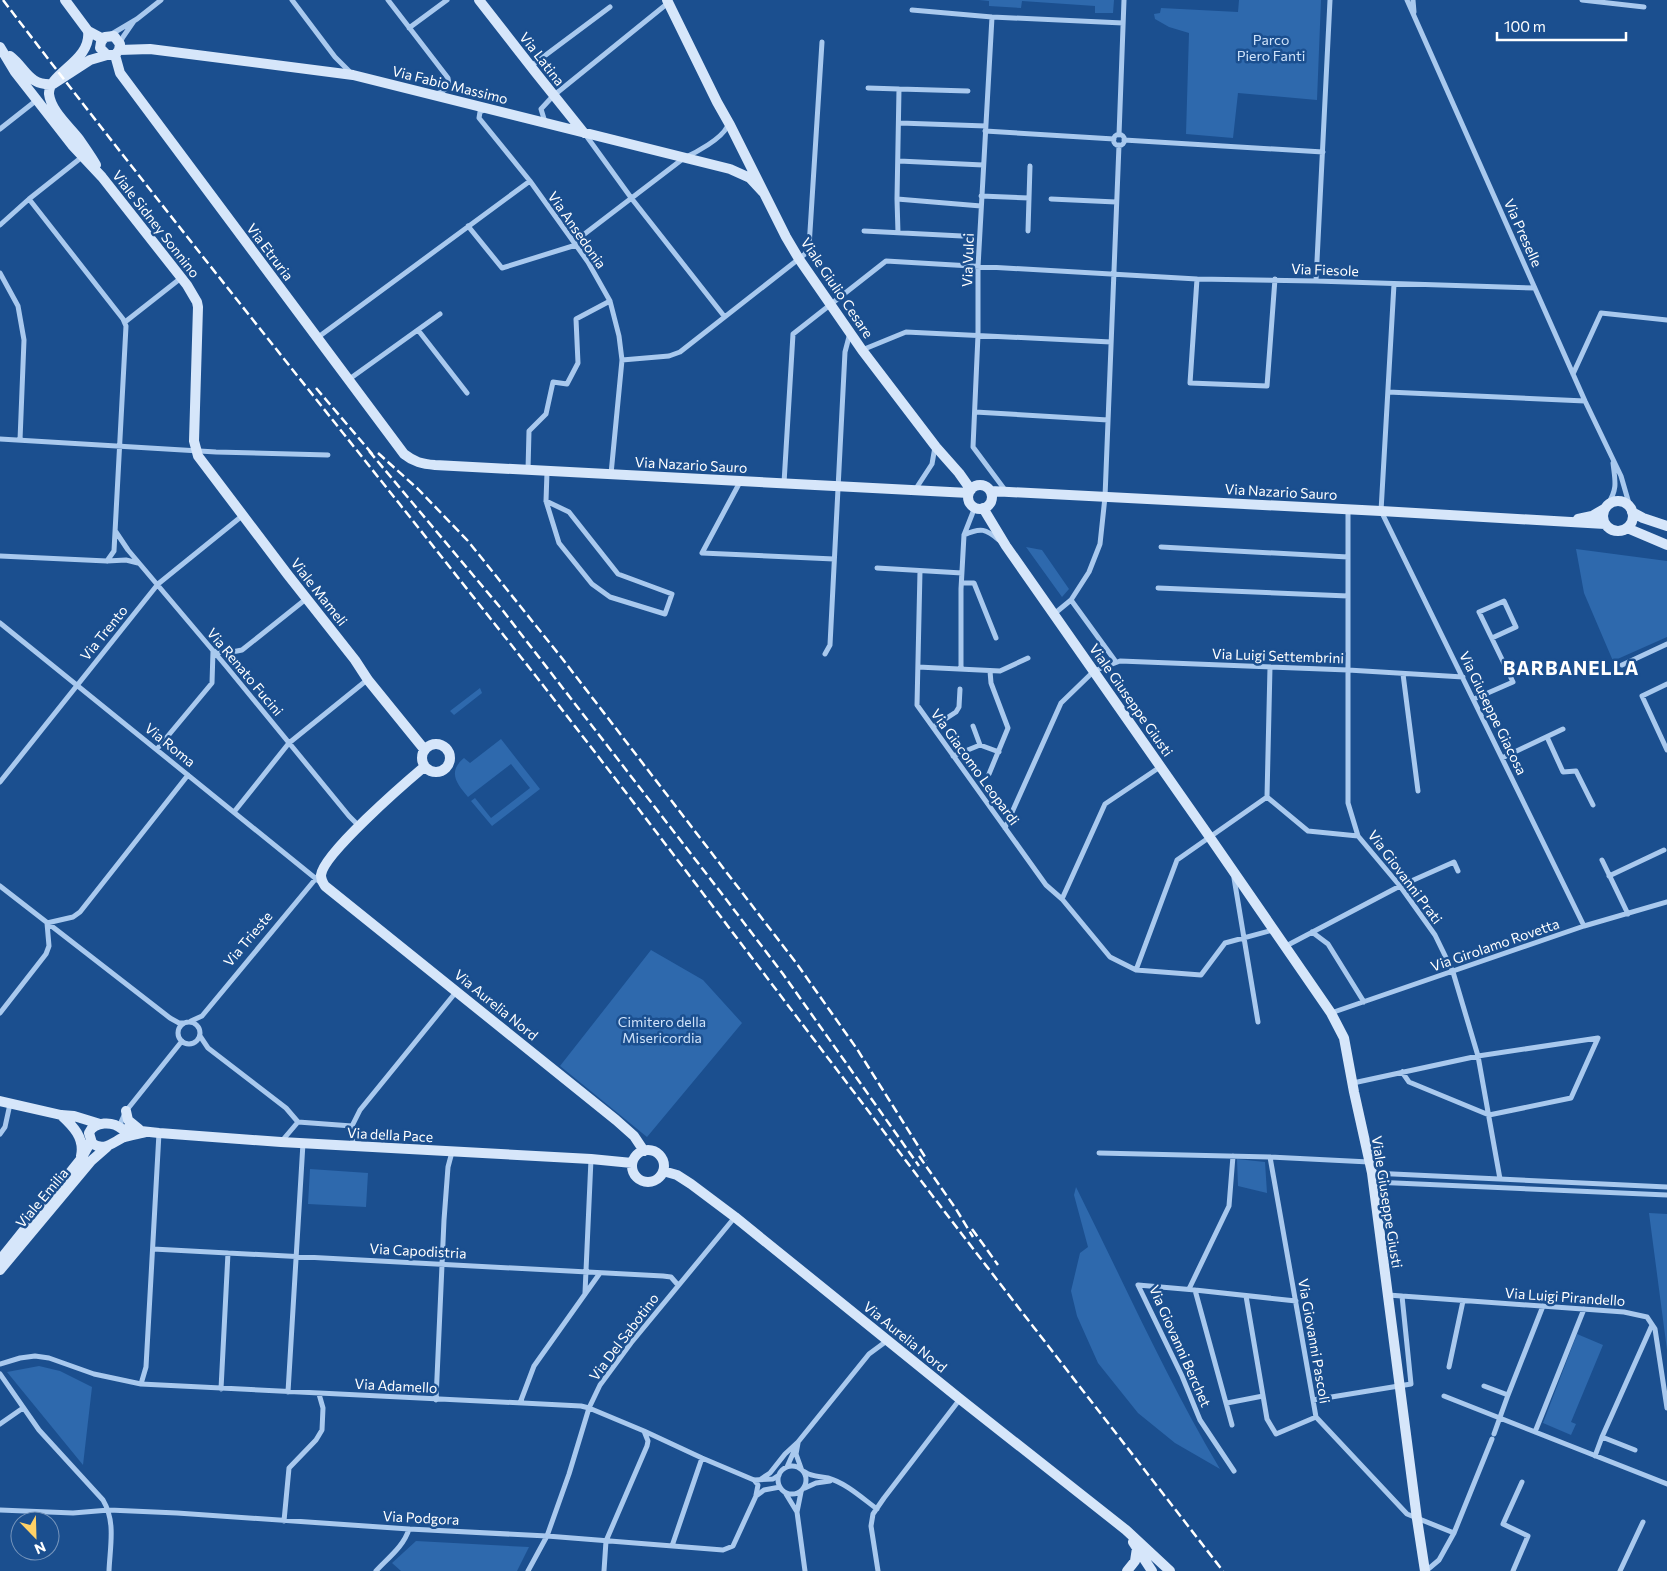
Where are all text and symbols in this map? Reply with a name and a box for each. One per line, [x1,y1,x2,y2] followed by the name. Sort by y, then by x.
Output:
[1497,10,1626,42] scale bar
[1504,17,1546,35] text: 100 m
[516,29,569,89] street label: Via Latina
[1237,31,1305,64] park label: Parco Piero Fanti
[390,62,510,107] street label: Via Fabio Massimo
[109,167,204,281] street label: Viale Sidney Sonnino
[545,188,610,271] street label: Via Ansedonia
[1501,196,1546,270] street label: Via Preselle
[243,220,297,284] street label: Via Etruria
[958,233,977,287] street label: Via Vulci
[798,234,877,341] street label: Viale Giulio Cesare
[1291,260,1359,279] street label: Via Fiesole
[634,453,748,476] street label: Via Nazario Sauro
[1224,480,1338,503] street label: Via Nazario Sauro
[288,554,351,629] street label: Viale Mameli
[76,602,131,664] street label: Via Trento
[204,624,287,719] street label: Via Renato Fucini
[1086,640,1177,759] street label: Viale Giuseppe Giusti
[1212,645,1344,666] street label: Via Luigi Settembrini
[1456,648,1531,777] street label: Via Giuseppe Giacosa
[1503,656,1639,679] district label: BARBANELLA
[928,705,1023,828] street label: Via Giacomo Leopardi
[142,719,199,770] street label: Via Roma
[1365,827,1446,927] street label: Via Giovanni Prati
[220,908,276,970] street label: Via Trieste
[1428,915,1561,975] street label: Via Girolamo Rovetta
[451,966,542,1044] street label: Via Aurelia Nord
[618,1013,706,1046] park label: Cimitero della Misericordia
[347,1124,434,1145] street label: Via della Pace
[1369,1135,1406,1269] street label: Viale Giuseppe Giusti
[12,1164,72,1231] street label: Viale Emilia
[369,1239,467,1262] street label: Via Capodistria
[1295,1277,1334,1405] street label: Via Giovanni Pascoli
[1146,1282,1215,1410] street label: Via Giovanni Berchet
[1504,1284,1626,1309] street label: Via Luigi Pirandello
[585,1290,662,1384] street label: Via Del Sabotino
[860,1298,951,1376] street label: Via Aurelia Nord
[354,1375,438,1396] street label: Via Adamello
[382,1507,460,1528] street label: Via Podgora
[10,1511,60,1561] north arrow
[32,1539,48,1558] text: N

